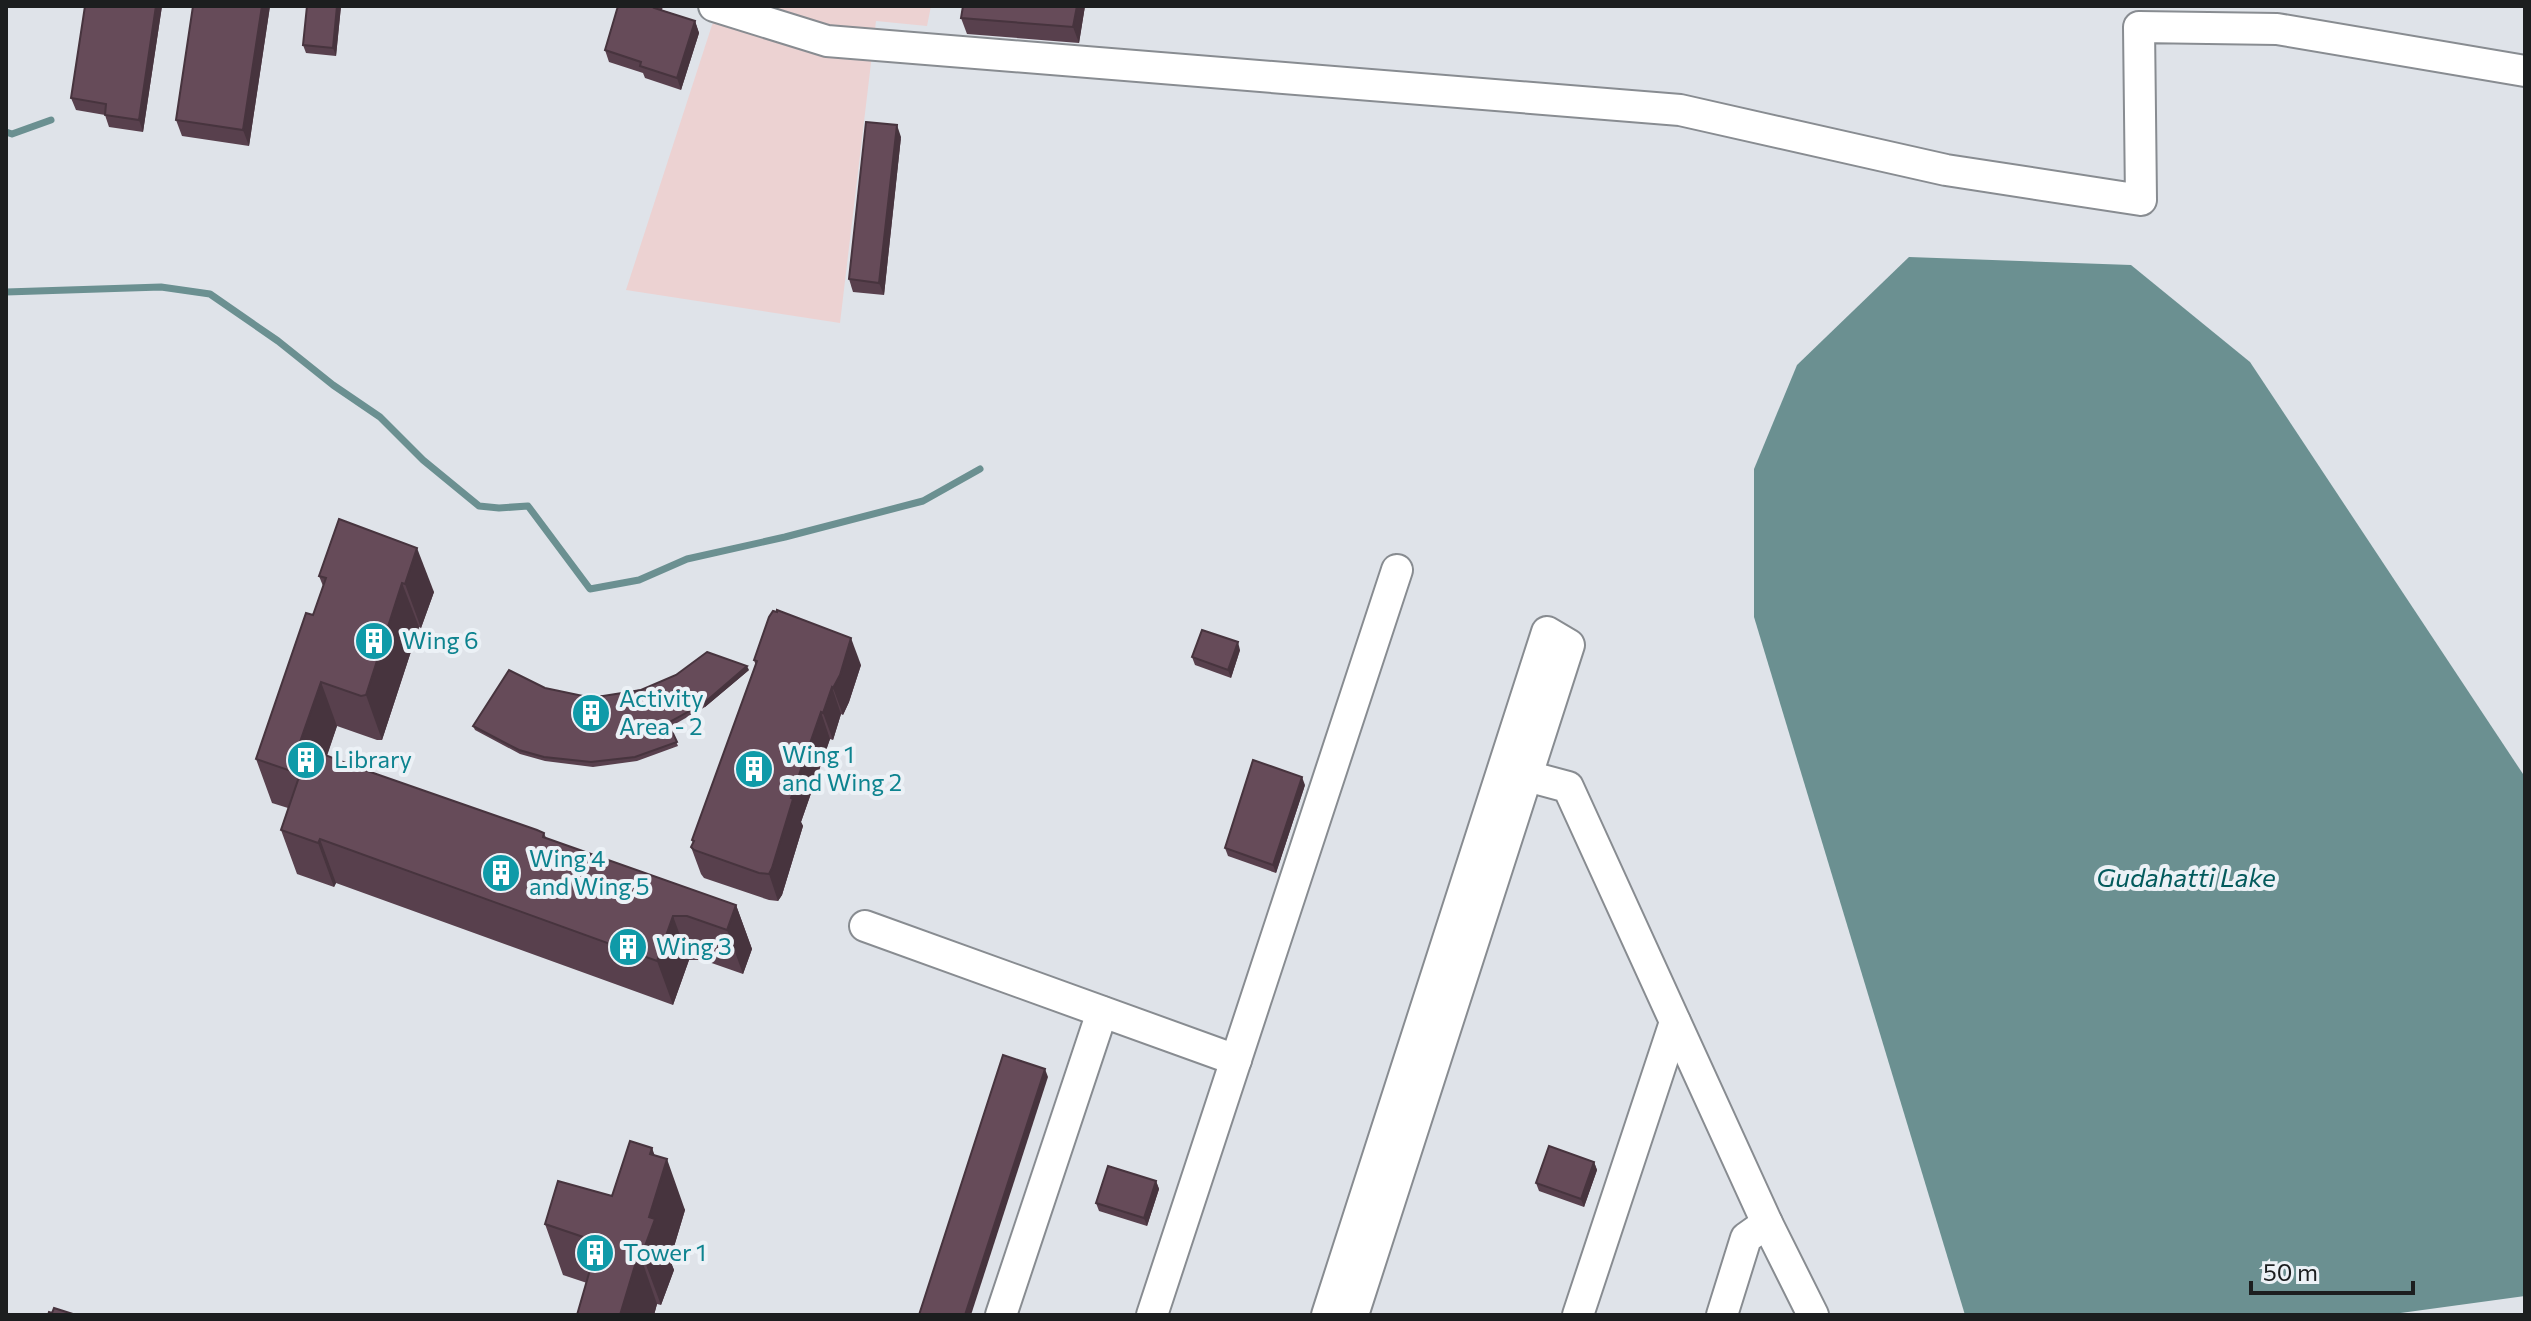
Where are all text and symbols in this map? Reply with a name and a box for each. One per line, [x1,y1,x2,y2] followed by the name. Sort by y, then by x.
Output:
[353,620,395,662] building icon: Wing 6
[402,625,479,654] place label: Wing 6
[619,683,704,740] place label: Activity Area - 2
[570,692,612,734] building icon: Activity Area - 2
[285,739,327,781] building icon: Library
[782,739,902,796] place label: Wing 1 and Wing 2
[334,744,412,773] place label: Library
[733,748,775,790] building icon: Wing 1 and Wing 2
[529,843,650,900] place label: Wing 4 and Wing 5
[480,852,522,894] building icon: Wing 4 and Wing 5
[2096,861,2276,892] water label: Gudahatti Lake
[607,926,649,968] building icon: Wing 3
[656,931,732,960] place label: Wing 3
[574,1232,616,1274] building icon: Tower 1
[623,1237,706,1266] place label: Tower 1
[2251,1245,2413,1295] scale bar
[2263,1257,2318,1286] text: 50 m

